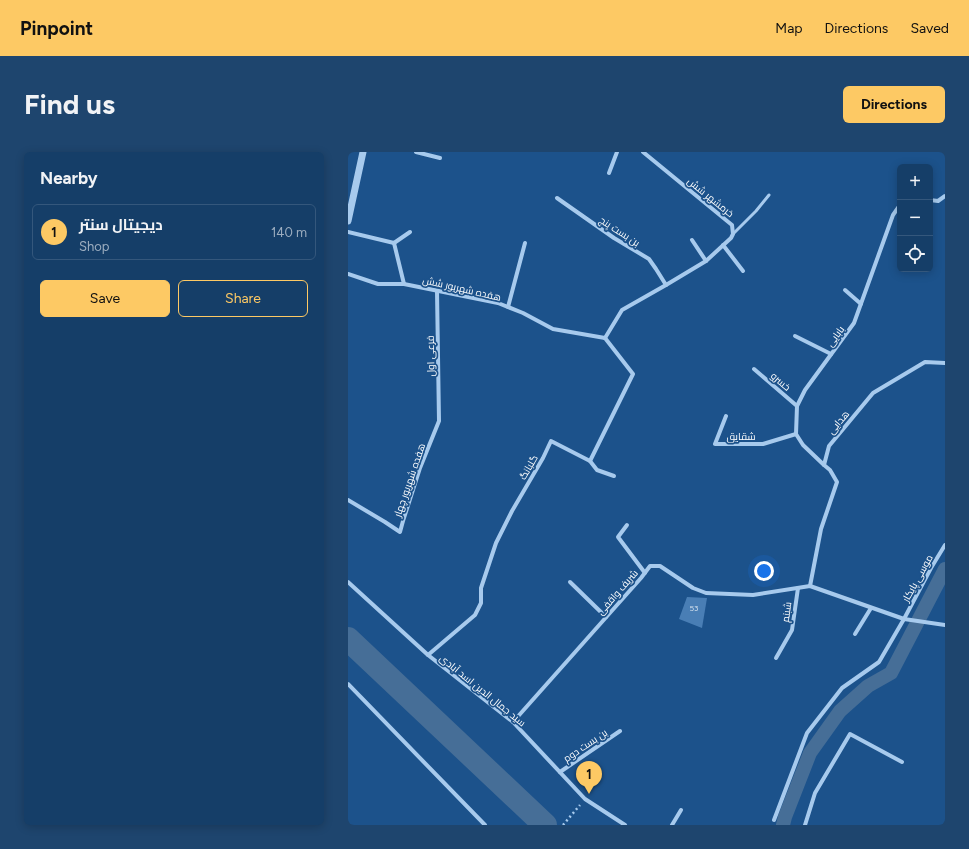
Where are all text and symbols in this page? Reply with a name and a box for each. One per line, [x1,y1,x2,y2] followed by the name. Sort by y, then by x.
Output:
[20,17,93,40] text: Pinpoint
[775,20,803,37] text: Map
[825,20,888,37] text: Directions
[910,20,949,37] text: Saved
[843,86,945,123] button: Directions
[24,87,115,121] text: Find us
[897,164,933,272] map controls
[897,164,933,200] button: +
[40,168,98,188] text: Nearby
[685,175,737,220] street label: خرمشهر شش
[897,200,933,236] button: −
[597,213,643,249] street label: بن بست پنج
[79,216,163,234] text: دیجیتال سنتر
[51,225,57,240] text: 1
[271,225,307,240] text: 140 m
[897,236,933,272] button: locate
[79,239,109,254] text: Shop
[421,273,502,304] street label: هفده شهریور شش
[40,280,170,317] button: Save
[178,280,308,317] button: Share
[823,323,847,349] street label: بابایی
[424,335,437,377] street label: فرعی اول
[768,369,793,394] street label: خسرو
[825,408,852,437] street label: هدایی
[726,430,756,443] street label: شقایق
[390,442,428,520] street label: هفده شهریور چهار
[516,452,541,482] street label: گلبانگ
[899,552,936,605] street label: موسی پایکار
[754,561,774,581] your location
[594,567,641,618] street label: شریف واقفی
[779,601,795,623] street label: شبنم
[690,603,698,613] house number: 53
[437,652,528,729] street label: سید جمال الدین اسد آبادی
[561,726,610,766] street label: بن بست دوم
[576,761,602,794] pin: 1

